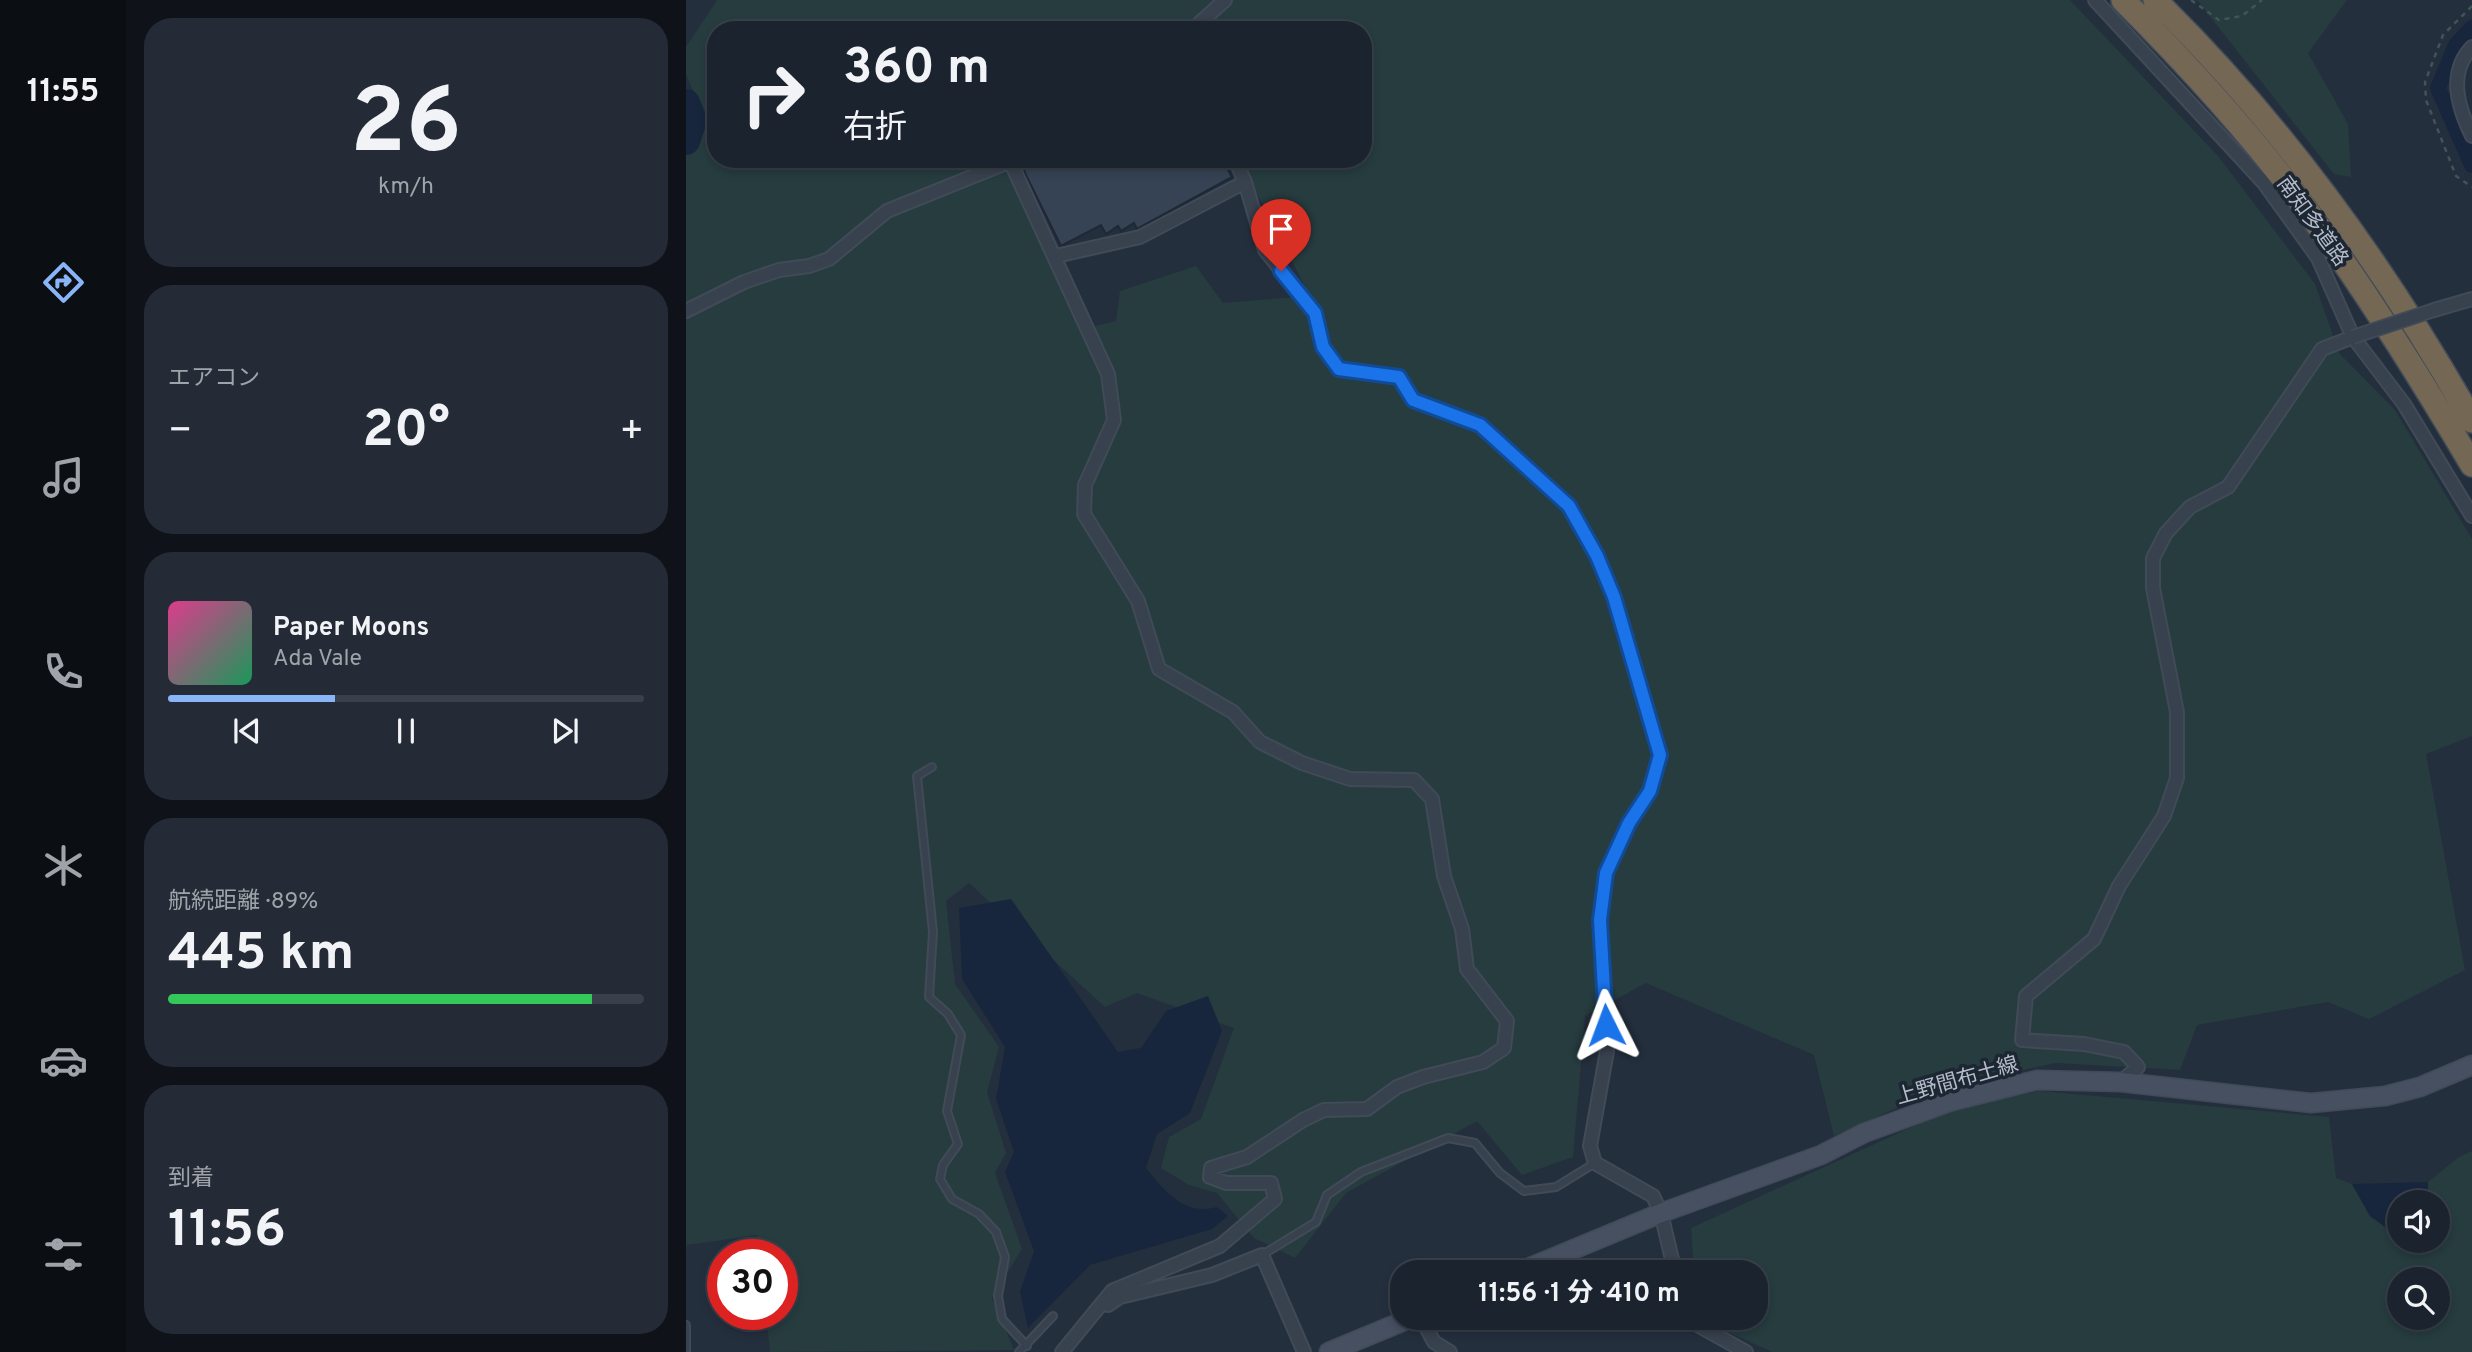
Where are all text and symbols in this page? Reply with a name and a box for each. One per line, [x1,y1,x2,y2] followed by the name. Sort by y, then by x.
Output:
[843,39,990,101] text: 360 m
[728,49,819,140] icon: right
[350,70,462,185] text: 26
[27,73,99,113] text: 11:55
[843,109,907,149] text: 右折
[2270,171,2354,272] street label: 南知多道路
[378,173,434,202] text: km/h
[1251,199,1311,271] pin
[1262,210,1300,248] icon: arrive
[39,258,88,307] icon: directions
[168,365,260,394] text: エアコン
[362,399,450,465] text: 20°
[168,408,193,457] text: −
[619,408,644,457] text: +
[39,453,88,502] icon: music
[273,612,429,645] text: Paper Moons
[273,645,362,674] text: Ada Vale
[39,647,88,696] icon: phone
[228,712,266,750] icon: previous
[387,712,425,750] icon: pause
[546,712,584,750] icon: next
[39,841,88,890] icon: climate
[168,888,318,917] text: 航続距離 · 89%
[168,922,354,988] text: 445 km
[1569,988,1643,1062] position arrow
[39,1036,88,1085] icon: car
[1893,1051,2022,1112] street label: 上野間布土線
[168,1165,214,1194] text: 到着
[2387,1190,2450,1330] map controls
[2387,1190,2450,1253] button: sound
[168,1199,286,1265] text: 11:56
[39,1230,88,1279] icon: filters
[707,1239,798,1330] speed limit sign: 30
[2387,1267,2450,1330] button: search
[1478,1278,1680,1311] text: 11:56 · 1 分 · 410 m

